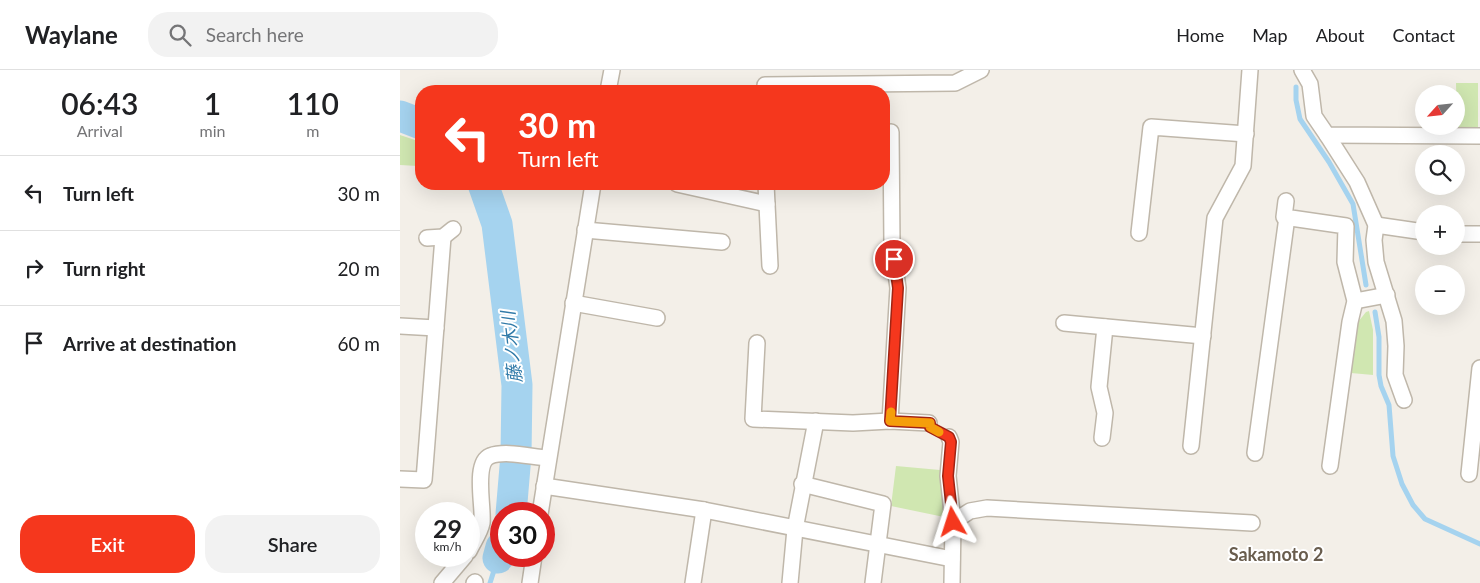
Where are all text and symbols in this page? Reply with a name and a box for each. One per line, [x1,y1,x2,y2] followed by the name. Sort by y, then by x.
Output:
[148,12,498,57] search box
[25,20,118,49] text: Waylane
[166,21,194,49] icon: search
[206,23,304,46] text: Search here
[1176,24,1224,46] text: Home
[1252,24,1288,46] text: Map
[1316,24,1365,46] text: About
[1393,24,1455,46] text: Contact
[61,85,138,121] text: 06:43
[204,85,221,121] text: 1
[287,85,339,121] text: 110
[1415,85,1465,135] north arrow
[1415,85,1465,315] map controls
[518,103,596,145] text: 30 m
[435,105,500,170] icon: left
[77,121,123,140] text: Arrival
[200,121,225,140] text: min
[306,121,319,140] text: m
[518,145,599,172] text: Turn left
[1415,145,1465,195] button: search
[20,179,48,207] icon: left
[63,182,134,205] text: Turn left
[337,182,380,205] text: 30 m
[1415,205,1465,255] button: +
[873,238,915,280] pin
[880,245,908,273] icon: arrive
[20,254,48,282] icon: right
[63,257,145,280] text: Turn right
[337,257,380,280] text: 20 m
[1415,265,1465,315] button: −
[496,308,526,384] water label: 藤ノ木川
[20,329,48,357] icon: arrive
[63,332,236,355] text: Arrive at destination
[337,332,380,355] text: 60 m
[926,495,978,547] position arrow
[490,502,555,567] speed limit sign: 30
[433,513,462,543] text: 29
[20,515,195,573] button: Exit
[205,515,380,573] button: Share
[433,539,462,554] text: km/h
[1229,543,1323,565] district label: Sakamoto 2

